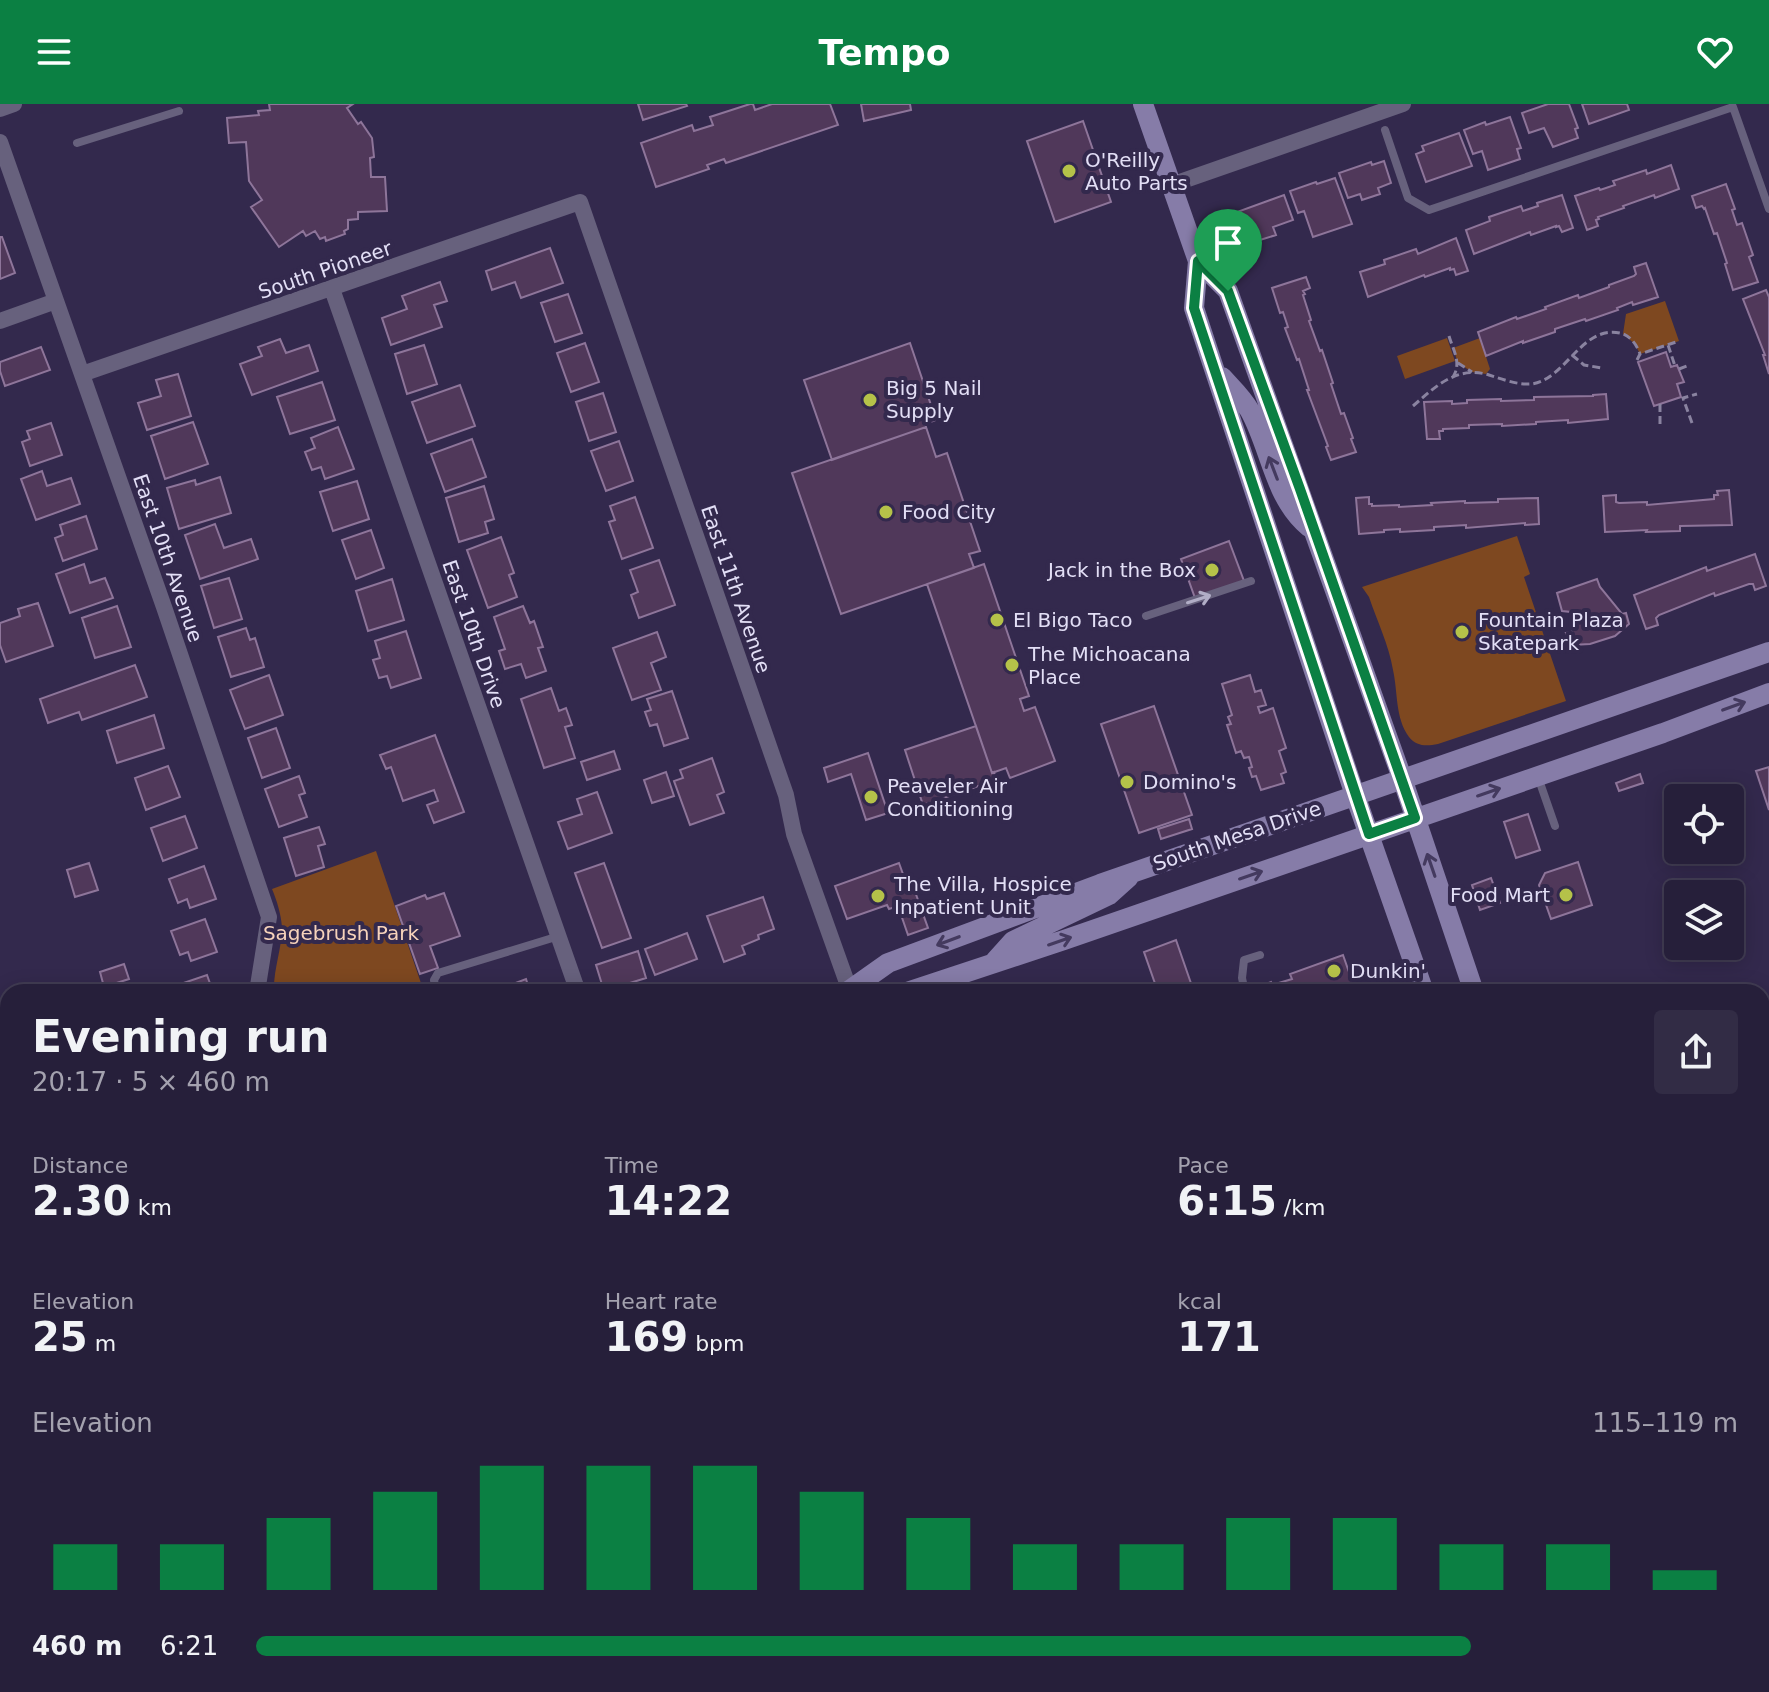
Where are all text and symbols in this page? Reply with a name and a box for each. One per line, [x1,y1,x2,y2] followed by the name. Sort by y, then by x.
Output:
[32,30,76,74] icon: menu
[1693,30,1737,74] icon: heart
[818,32,951,73] text: Tempo
[1085,148,1188,195] place label: O'Reilly Auto Parts
[1060,162,1078,180] marker: O'Reilly Auto Parts
[1194,209,1262,291] pin
[1206,221,1250,265] icon: arrive
[255,236,396,304] street label: South Pioneer
[886,376,982,423] place label: Big 5 Nail Supply
[861,391,879,409] marker: Big 5 Nail Supply
[1265,456,1279,481] one-way arrow
[128,471,208,645] street label: East 10th Avenue
[902,500,996,524] place label: Food City
[696,502,776,676] street label: East 11th Avenue
[877,503,895,521] marker: Food City
[437,557,511,711] street label: East 10th Drive
[1046,558,1196,582] place label: Jack in the Box
[1203,561,1221,579] marker: Jack in the Box
[1185,591,1211,606] one-way arrow
[1013,608,1133,632] place label: El Bigo Taco
[1478,608,1624,655] place label: Fountain Plaza Skatepark
[988,611,1006,629] marker: El Bigo Taco
[1453,623,1471,641] marker: Fountain Plaza Skatepark
[1027,642,1191,689] place label: The Michoacana Place
[1003,656,1021,674] marker: The Michoacana Place
[1721,698,1746,712] one-way arrow
[1143,770,1237,794] place label: Domino's
[1118,773,1136,791] marker: Domino's
[887,774,1013,821] place label: Peaveler Air Conditioning
[1476,784,1501,799] one-way arrow
[1664,784,1744,960] map controls
[1664,784,1744,864] button: locate
[862,788,880,806] marker: Peaveler Air Conditioning
[1150,796,1324,876] street label: South Mesa Drive
[1423,853,1438,878] one-way arrow
[1238,867,1263,881] one-way arrow
[893,872,1072,919] place label: The Villa, Hospice Inpatient Unit
[1664,880,1744,960] button: layers
[1450,883,1550,907] place label: Food Mart
[1557,886,1575,904] marker: Food Mart
[869,887,887,905] marker: The Villa, Hospice Inpatient Unit
[263,921,420,945] park label: Sagebrush Park
[1048,933,1073,948] one-way arrow
[936,934,961,949] one-way arrow
[1350,959,1426,983] place label: Dunkin'
[1325,962,1343,980] marker: Dunkin'
[1654,1010,1738,1094] button: share
[32,1011,329,1062] text: Evening run
[32,1067,270,1097] text: 20:17 · 5 × 460 m
[32,1153,128,1178] text: Distance
[605,1153,659,1178] text: Time
[1177,1153,1229,1178] text: Pace
[32,1178,131,1224] text: 2.30
[605,1178,732,1224] text: 14:22
[1177,1178,1277,1224] text: 6:15
[131,1195,172,1220] text: km
[1277,1195,1325,1220] text: /km
[32,1289,134,1314] text: Elevation
[605,1289,718,1314] text: Heart rate
[1177,1289,1222,1314] text: kcal
[32,1314,88,1360] text: 25
[605,1314,688,1360] text: 169
[1177,1314,1261,1360] text: 171
[88,1331,116,1356] text: m
[688,1331,745,1356] text: bpm
[32,1408,153,1438] text: Elevation
[1592,1408,1738,1438] text: 115–119 m
[32,1631,122,1661] text: 460 m
[160,1631,218,1661] text: 6:21

